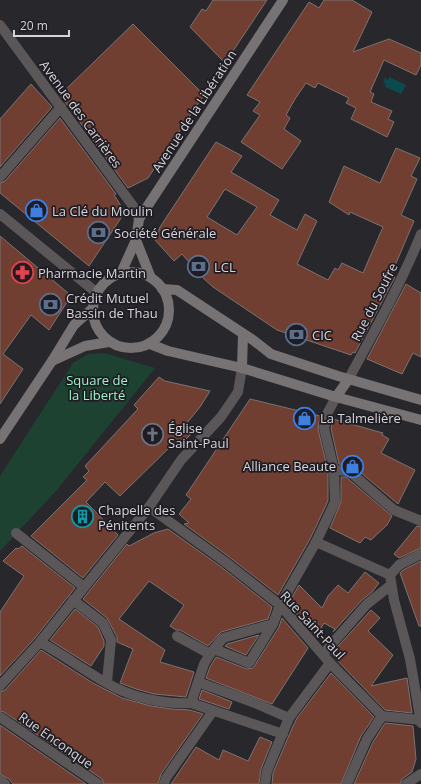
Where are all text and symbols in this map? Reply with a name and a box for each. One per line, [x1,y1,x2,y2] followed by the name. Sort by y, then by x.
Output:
[14,12,69,38] scale bar
[20,17,48,34] text: 20 m
[148,46,240,176] street label: Avenue de la Libération
[36,57,126,171] street label: Avenue des Carrières
[24,198,50,224] shop icon: La Clé du Moulin
[52,202,153,220] place label: La Clé du Moulin
[86,220,112,246] bank icon: Société Générale
[114,224,216,242] place label: Société Générale
[186,254,212,280] bank icon: LCL
[214,258,236,276] place label: LCL
[10,260,36,286] pharmacy icon: Pharmacie Martin
[346,260,402,344] street label: Rue du Soufre
[38,264,146,282] place label: Pharmacie Martin
[66,289,158,322] place label: Crédit Mutuel Bassin de Thau
[37,292,63,318] bank icon: Crédit Mutuel Bassin de Thau
[284,322,310,348] bank icon: CIC
[312,326,332,344] place label: CIC
[66,371,128,404] park label: Square de la Liberté
[291,405,317,431] shop icon: La Talmelière
[320,409,401,427] place label: La Talmelière
[168,419,229,452] place label: Église Saint-Paul
[140,422,166,448] church icon: Église Saint-Paul
[339,453,365,479] shop icon: Alliance Beaute
[243,457,336,475] place label: Alliance Beaute
[98,501,175,534] place label: Chapelle des Pénitents
[69,504,95,530] building icon: Chapelle des Pénitents
[277,587,349,663] street label: Rue Saint-Paul
[15,708,97,772] street label: Rue Enconque

